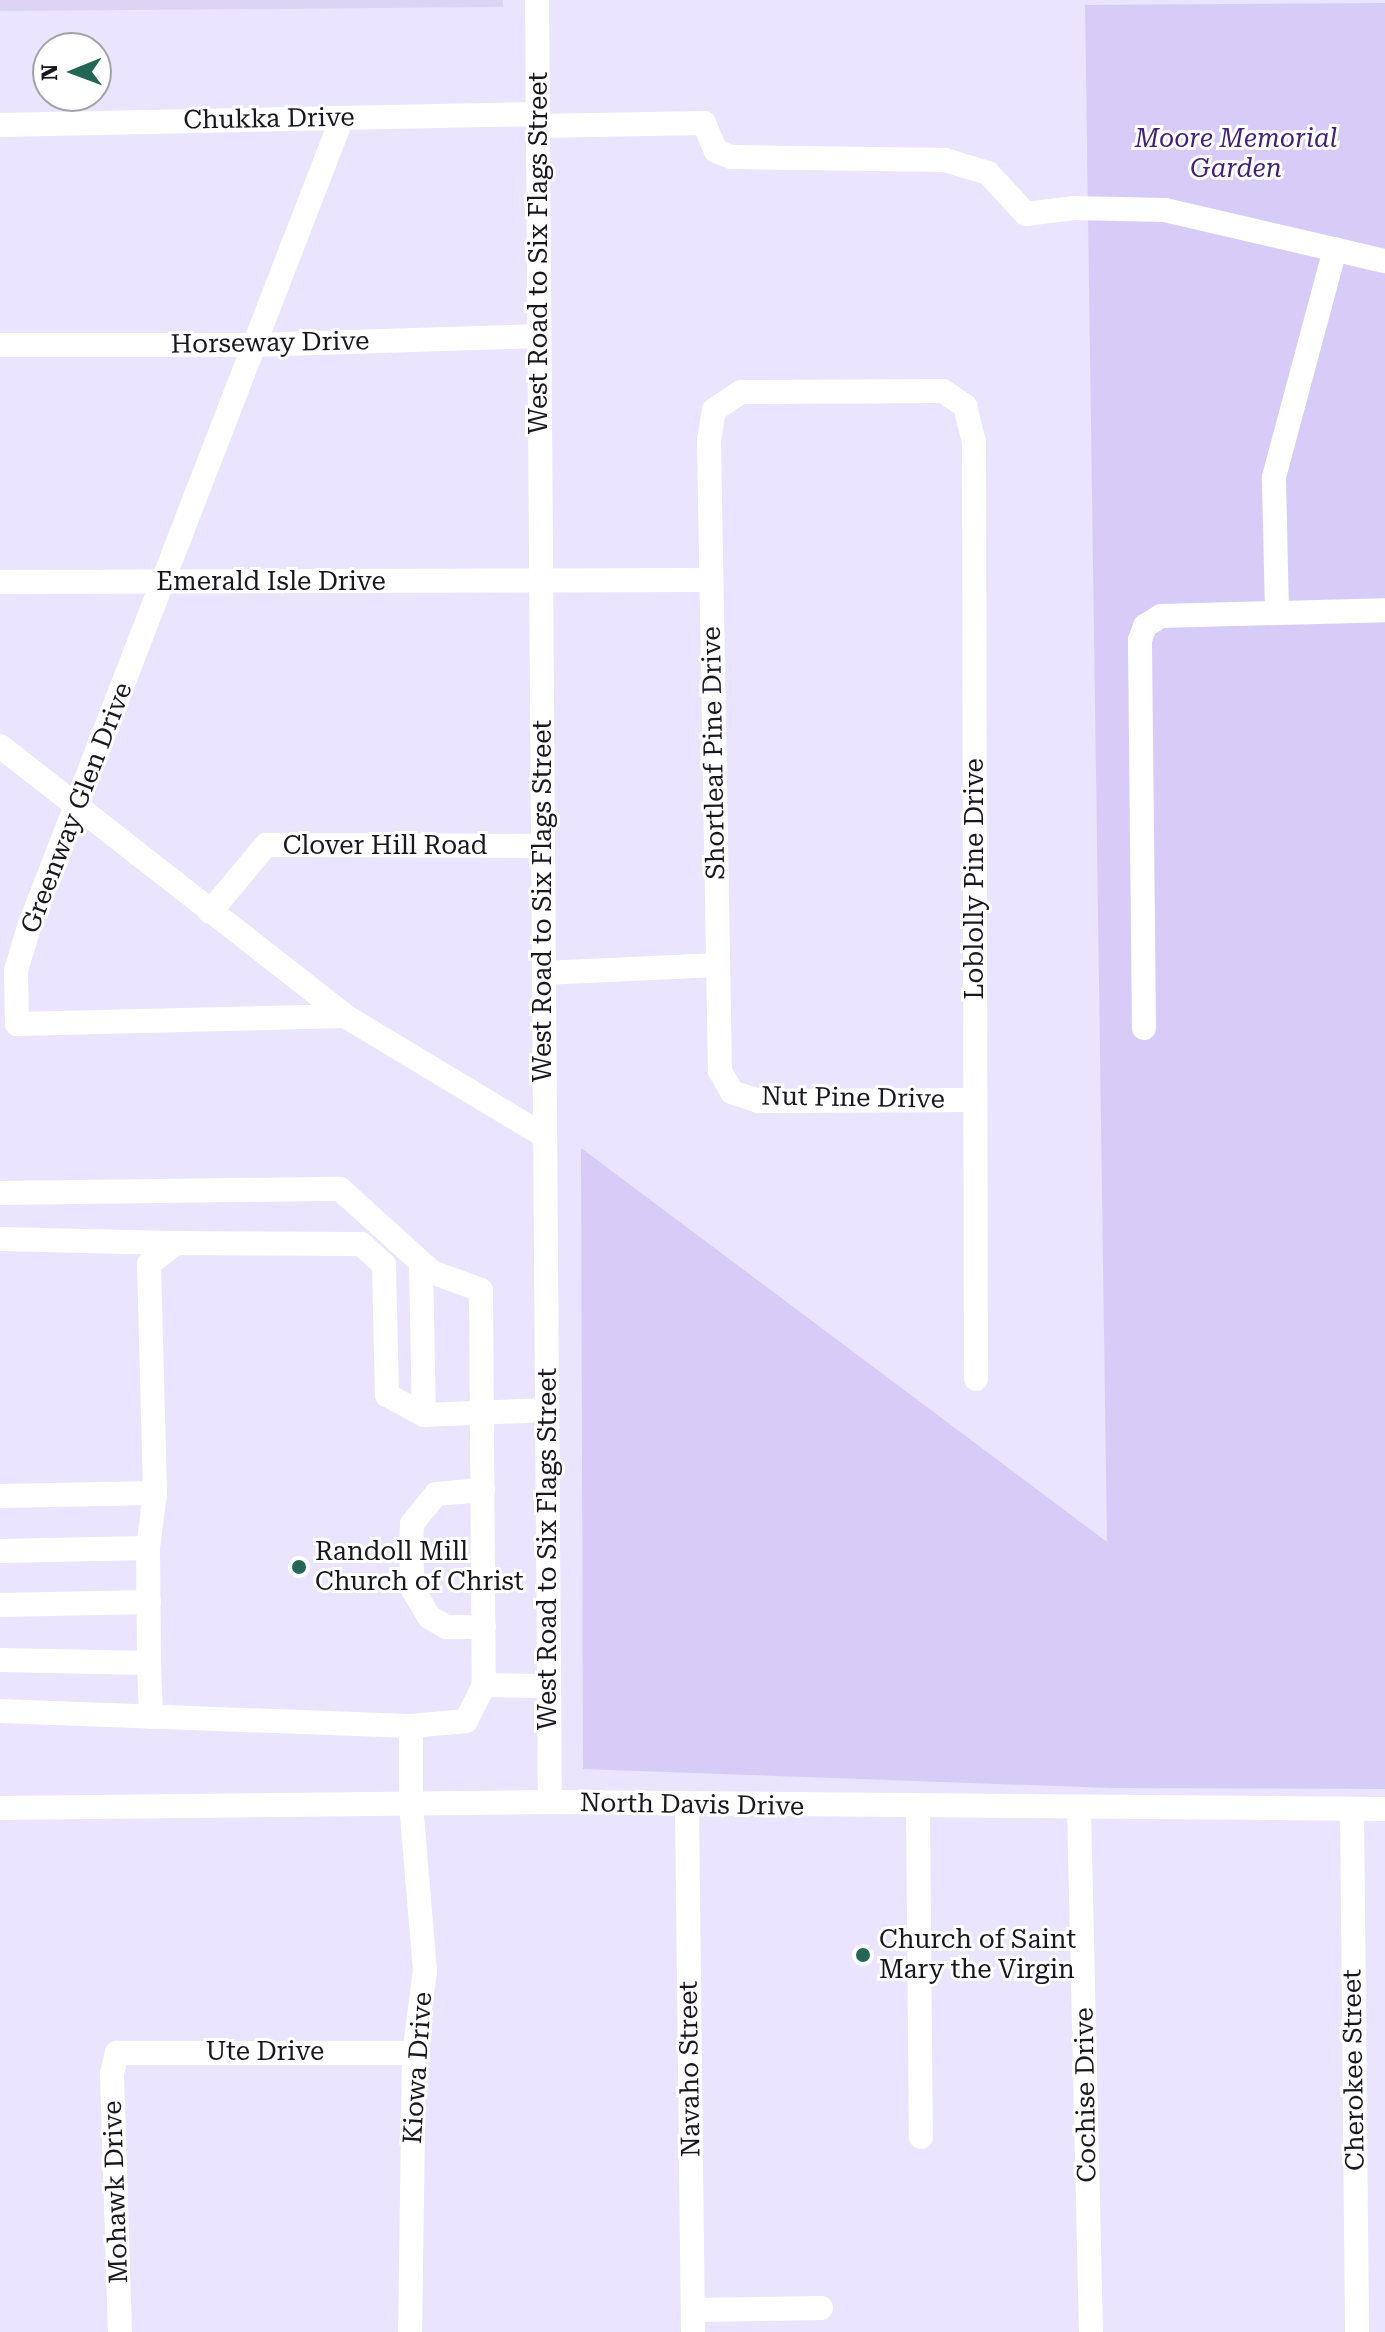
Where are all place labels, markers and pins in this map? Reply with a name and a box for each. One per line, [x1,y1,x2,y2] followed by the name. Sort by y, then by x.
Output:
[315,1536,524,1598] place label: Randoll Mill Church of Christ
[290,1558,308,1576] marker: Randoll Mill Church of Christ
[879,1924,1076,1986] place label: Church of Saint Mary the Virgin
[854,1946,872,1964] marker: Church of Saint Mary the Virgin

